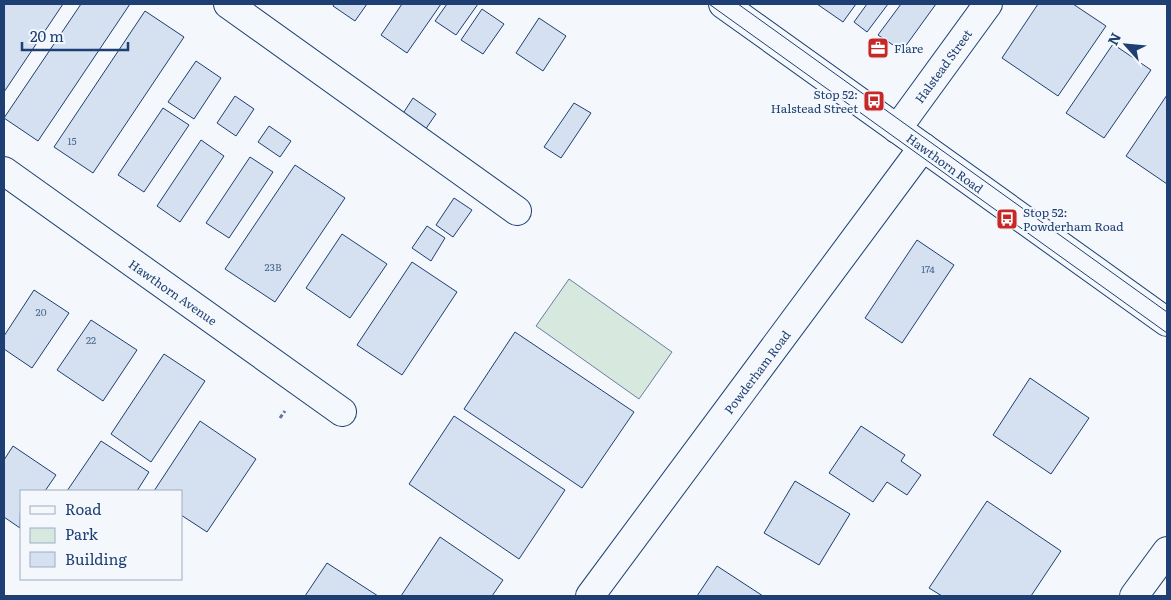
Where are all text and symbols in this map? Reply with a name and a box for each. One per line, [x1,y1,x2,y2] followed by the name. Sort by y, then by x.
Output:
[22,20,129,52] scale bar
[1101,20,1151,70] north arrow
[30,24,64,47] text: 20 m
[910,25,976,107] street label: Halstead Street
[1102,29,1125,48] text: N
[866,36,890,60] office icon: Flare
[894,39,923,57] place label: Flare
[771,85,858,117] place label: Stop 52: Halstead Street
[862,89,886,113] bus stop icon: Stop 52: Halstead Street
[903,129,988,197] street label: Hawthorn Road
[67,133,77,148] house number: 15
[1023,203,1124,235] place label: Stop 52: Powderham Road
[995,207,1019,231] bus stop icon: Stop 52: Powderham Road
[125,255,221,329] street label: Hawthorn Avenue
[264,259,282,274] house number: 23B
[921,261,935,276] house number: 174
[36,304,47,319] house number: 20
[720,326,795,418] street label: Powderham Road
[86,332,96,347] house number: 22
[20,490,182,580] legend
[65,497,101,520] text: Road
[65,522,99,545] text: Park
[65,547,127,570] text: Building

